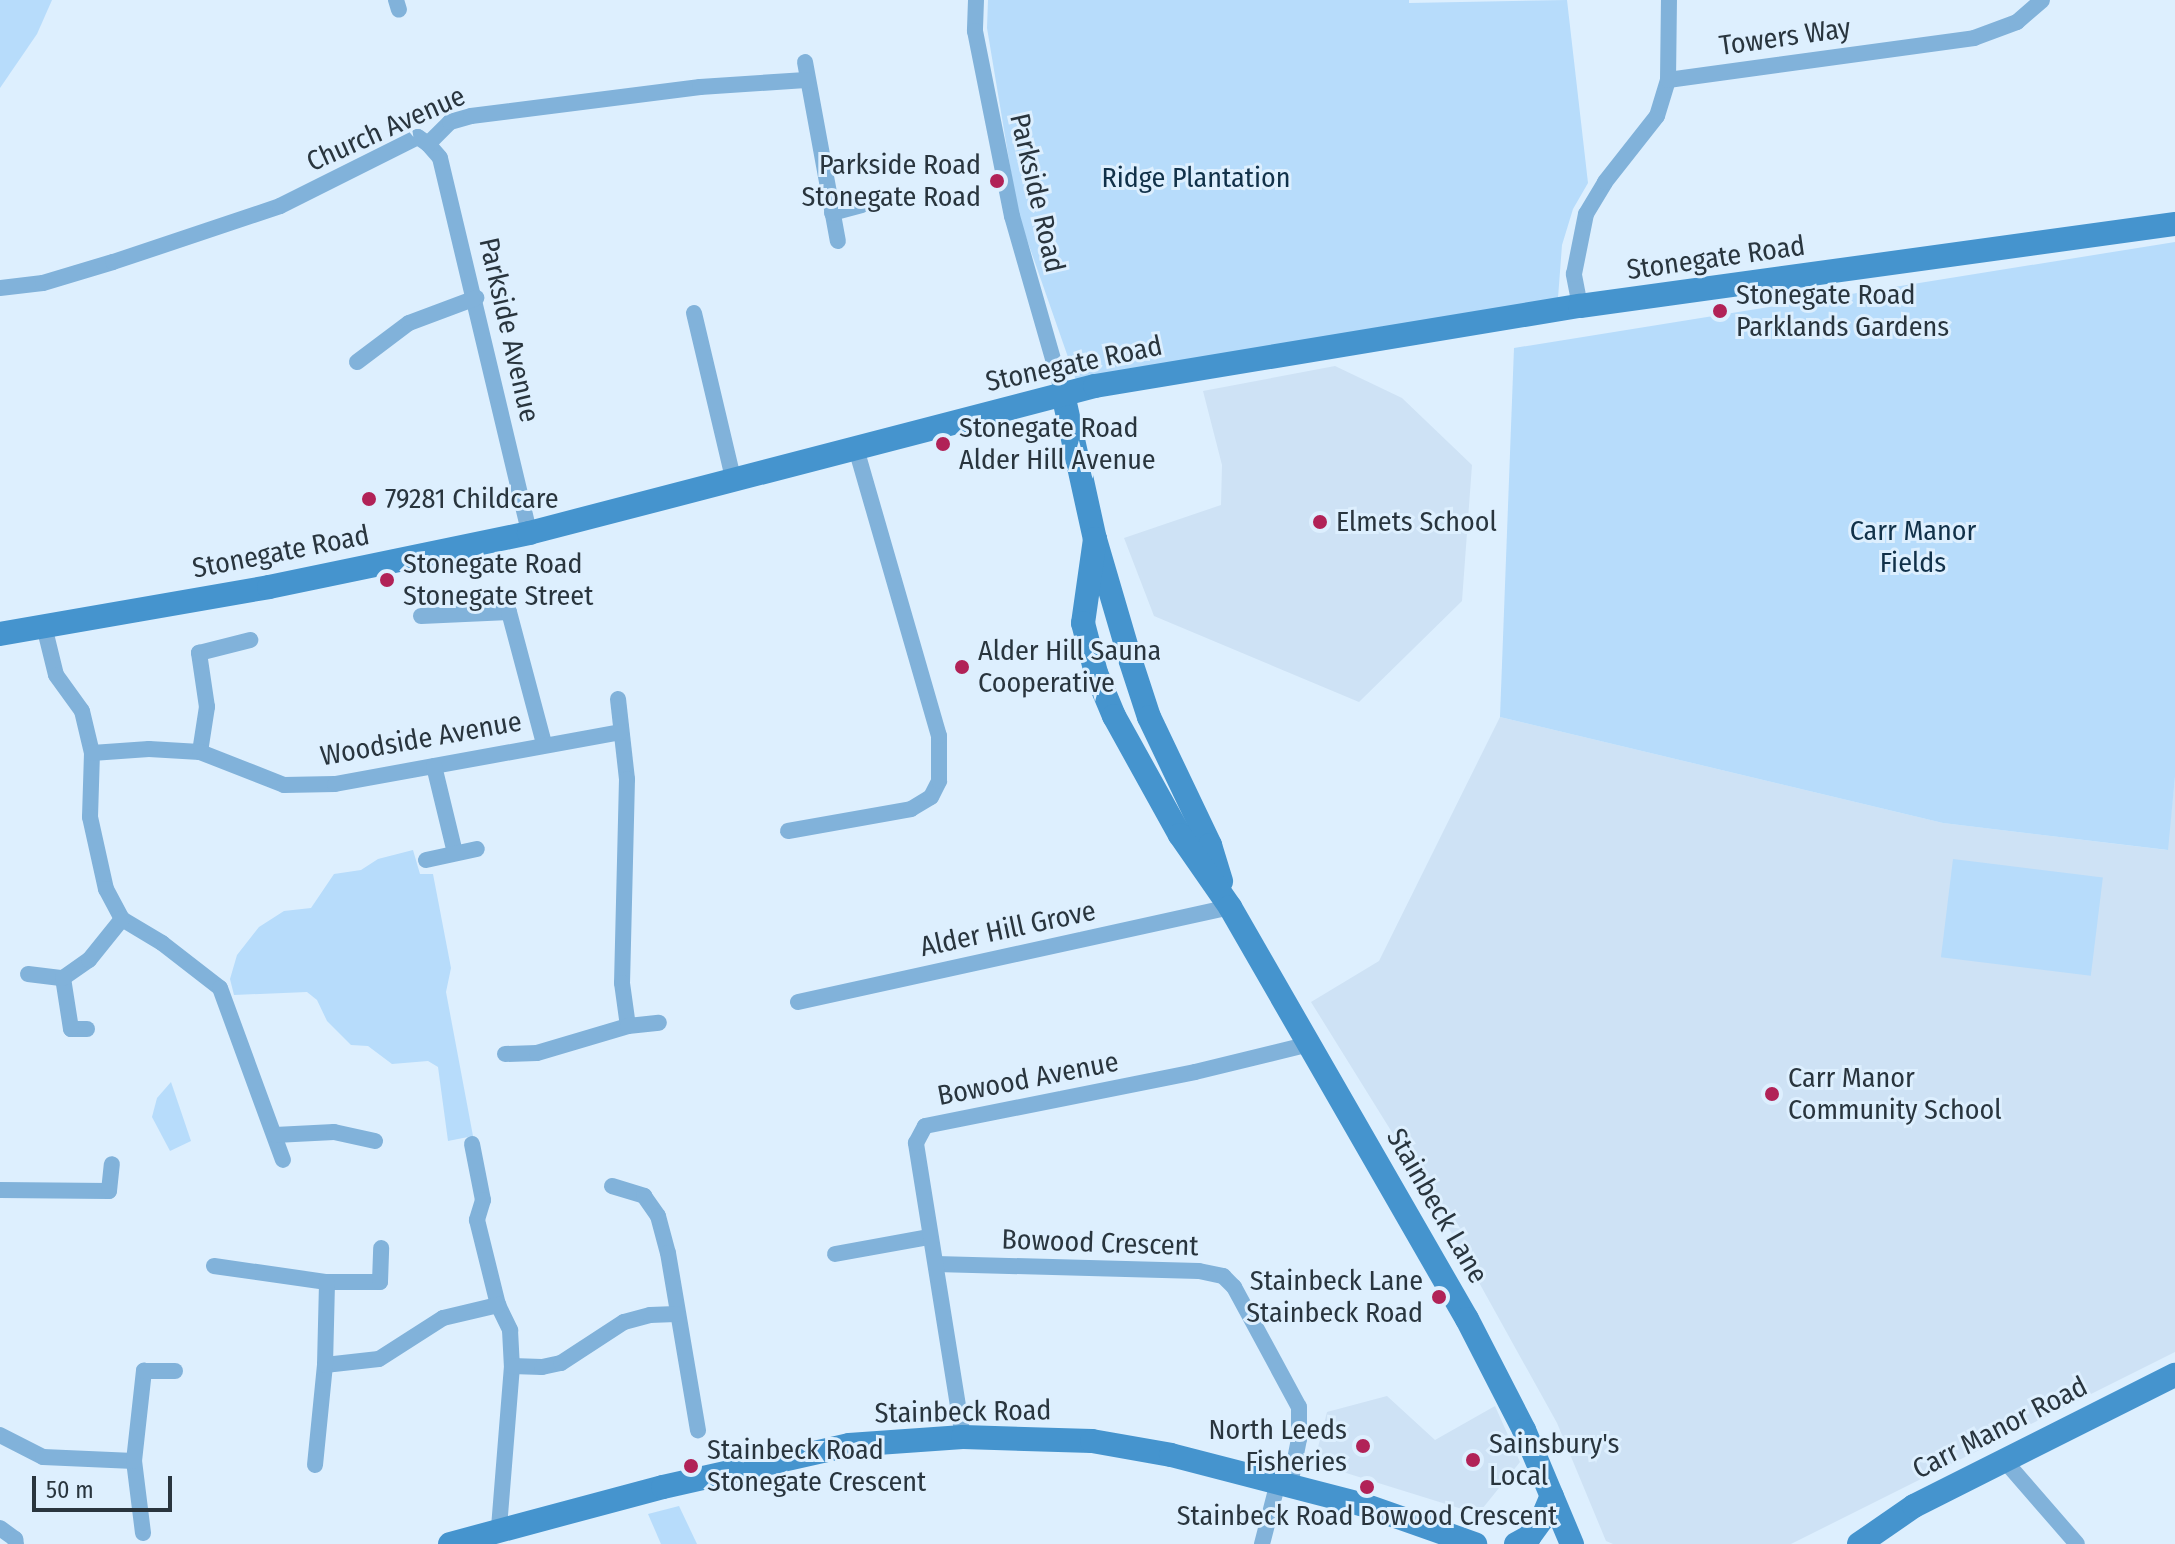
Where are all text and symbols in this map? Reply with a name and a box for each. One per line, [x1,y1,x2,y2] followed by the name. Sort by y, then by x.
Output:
[1717,11,1853,63] street label: Towers Way
[302,79,470,179] street label: Church Avenue
[1002,110,1072,276] street label: Parkside Road
[802,148,981,214] place label: Parkside Road Stonegate Road
[1102,161,1290,195] park label: Ridge Plantation
[988,172,1006,190] marker: Parkside Road Stonegate Road
[1625,229,1807,287] street label: Stonegate Road
[471,235,547,425] street label: Parkside Avenue
[1736,278,1949,344] place label: Stonegate Road Parklands Gardens
[1711,302,1729,320] marker: Stonegate Road Parklands Gardens
[983,329,1165,399] street label: Stonegate Road
[959,411,1156,477] place label: Stonegate Road Alder Hill Avenue
[934,435,952,453] marker: Stonegate Road Alder Hill Avenue
[385,482,558,516] place label: 79281 Childcare
[360,490,378,508] marker: 79281 Childcare
[1336,505,1497,539] place label: Elmets School
[1311,513,1329,531] marker: Elmets School
[1850,514,1976,580] park label: Carr Manor Fields
[190,518,372,586] street label: Stonegate Road
[403,547,593,613] place label: Stonegate Road Stonegate Street
[378,571,396,589] marker: Stonegate Road Stonegate Street
[978,634,1161,700] place label: Alder Hill Sauna Cooperative
[953,658,971,676] marker: Alder Hill Sauna Cooperative
[318,705,524,773] street label: Woodside Avenue
[917,894,1099,964] street label: Alder Hill Grove
[935,1045,1121,1113] street label: Bowood Avenue
[1788,1061,2002,1127] place label: Carr Manor Community School
[1763,1085,1781,1103] marker: Carr Manor Community School
[1379,1123,1495,1289] street label: Stainbeck Lane
[1001,1223,1199,1263] street label: Bowood Crescent
[1246,1264,1423,1330] place label: Stainbeck Lane Stainbeck Road
[1430,1288,1448,1306] marker: Stainbeck Lane Stainbeck Road
[1907,1370,2093,1486] street label: Carr Manor Road
[874,1394,1052,1430] street label: Stainbeck Road
[1209,1413,1347,1479] place label: North Leeds Fisheries
[1489,1427,1620,1493] place label: Sainsbury's Local
[707,1433,926,1499] place label: Stainbeck Road Stonegate Crescent
[1354,1437,1372,1455] marker: North Leeds Fisheries
[1464,1451,1482,1469] marker: Sainsbury's Local
[682,1457,700,1475] marker: Stainbeck Road Stonegate Crescent
[36,1460,176,1510] scale bar
[46,1476,94,1504] text: 50 m
[1358,1478,1376,1496] marker: Stainbeck Road Bowood Crescent
[1177,1499,1557,1533] place label: Stainbeck Road Bowood Crescent

